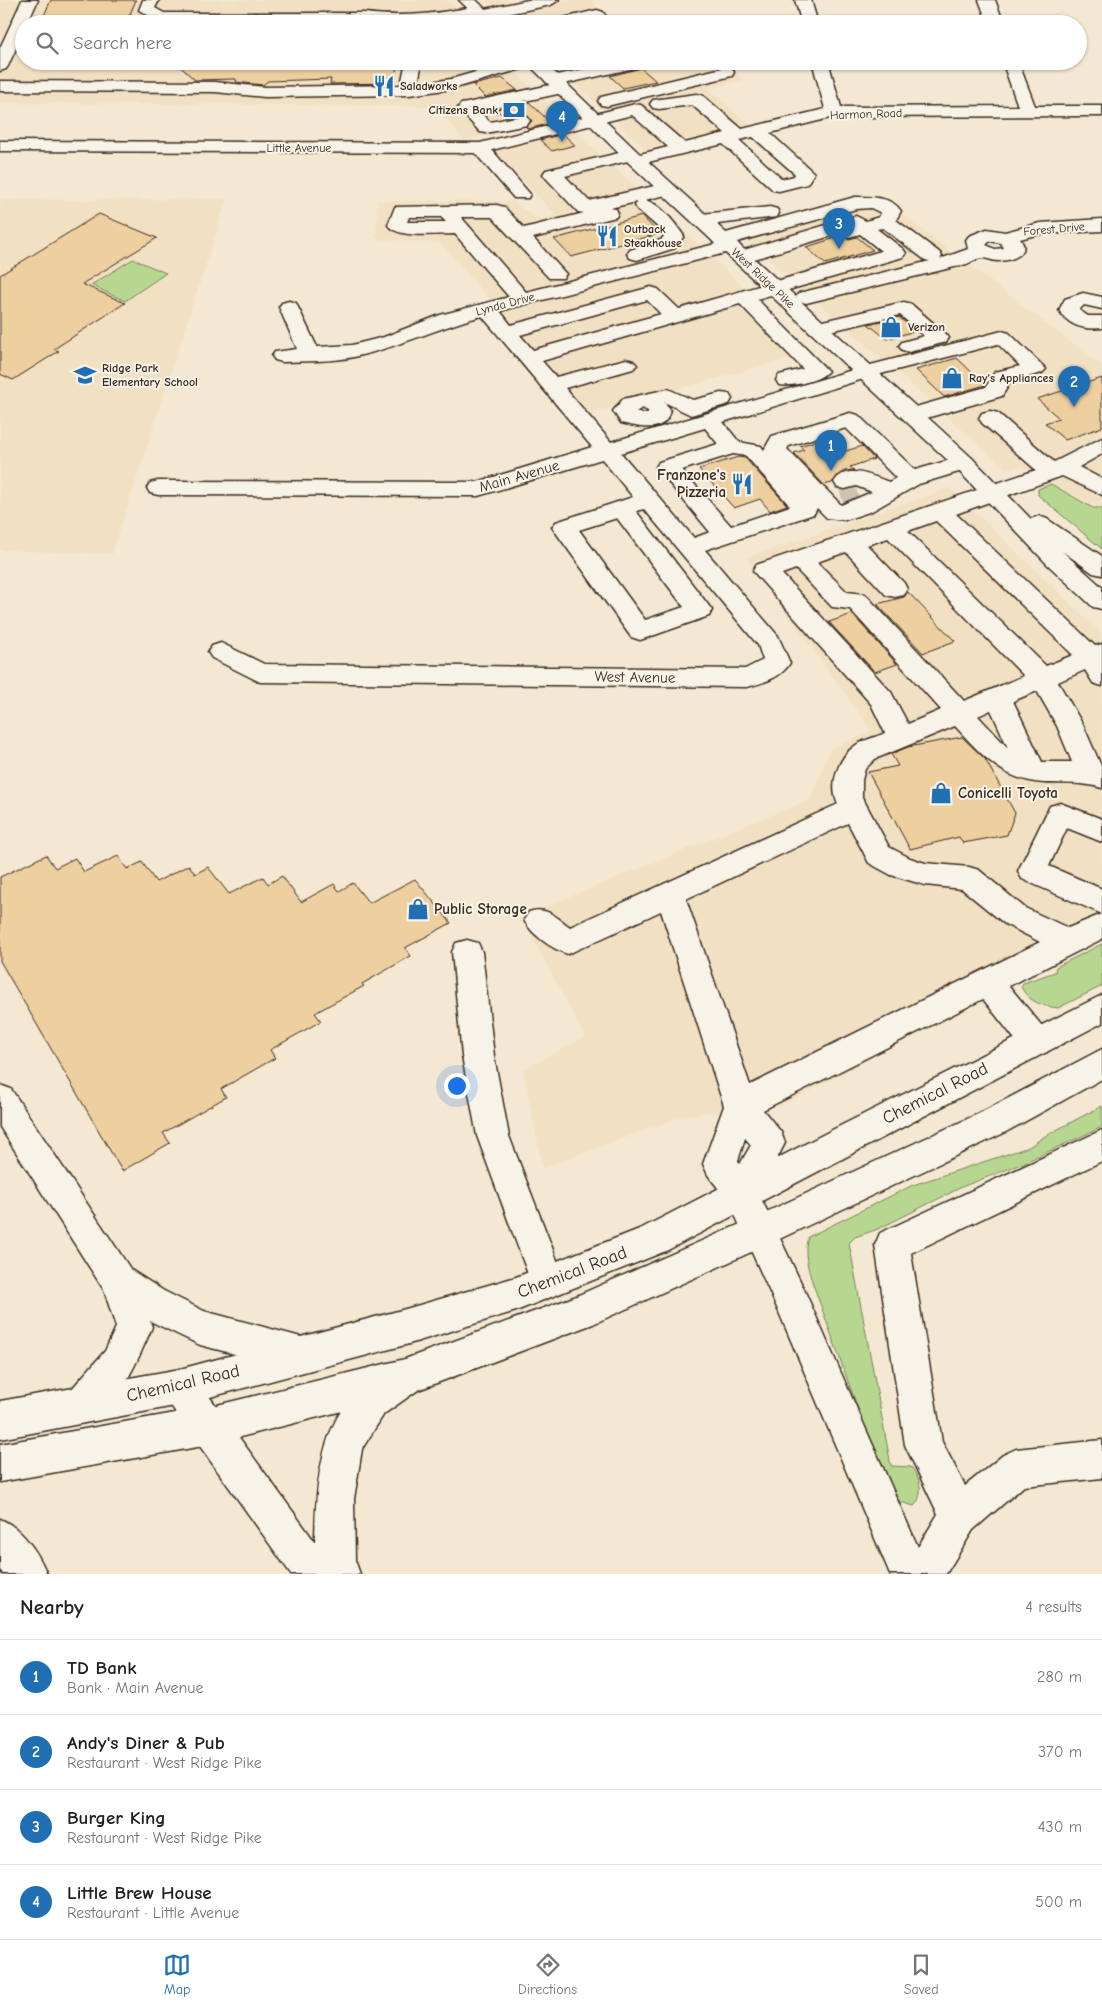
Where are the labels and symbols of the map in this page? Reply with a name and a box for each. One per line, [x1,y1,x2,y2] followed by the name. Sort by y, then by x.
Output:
[371,73,397,99] restaurant icon: Saladworks
[400,79,457,93] place label: Saladworks
[501,97,527,123] bank icon: Citizens Bank
[546,101,578,142] pin: 4
[429,103,498,117] place label: Citizens Bank
[830,106,902,122] street label: Harmon Road
[267,141,331,155] street label: Little Avenue
[823,208,855,249] pin: 3
[1023,219,1085,239] street label: Forest Drive
[624,222,682,250] place label: Outback Steakhouse
[594,223,620,249] restaurant icon: Outback Steakhouse
[728,245,798,311] street label: West Ridge Pike
[474,289,536,319] street label: Lynda Drive
[878,314,904,340] shop icon: Verizon
[908,320,945,334] place label: Verizon
[102,361,198,389] place label: Ridge Park Elementary School
[72,362,98,388] school or university icon: Ridge Park Elementary School
[939,365,965,391] shop icon: Ray's Appliances
[1058,366,1090,407] pin: 2
[969,371,1054,385] place label: Ray's Appliances
[815,430,847,471] pin: 1
[477,456,562,496] street label: Main Avenue
[657,466,726,501] place label: Franzone's Pizzeria
[729,471,755,497] restaurant icon: Franzone's Pizzeria
[594,667,676,687] street label: West Avenue
[928,780,954,806] shop icon: Conicelli Toyota
[958,784,1058,802] place label: Conicelli Toyota
[405,896,431,922] shop icon: Public Storage
[434,900,527,918] place label: Public Storage
[879,1058,991,1129] street label: Chemical Road
[444,1073,470,1099] your location
[515,1242,630,1303] street label: Chemical Road
[124,1360,242,1407] street label: Chemical Road

